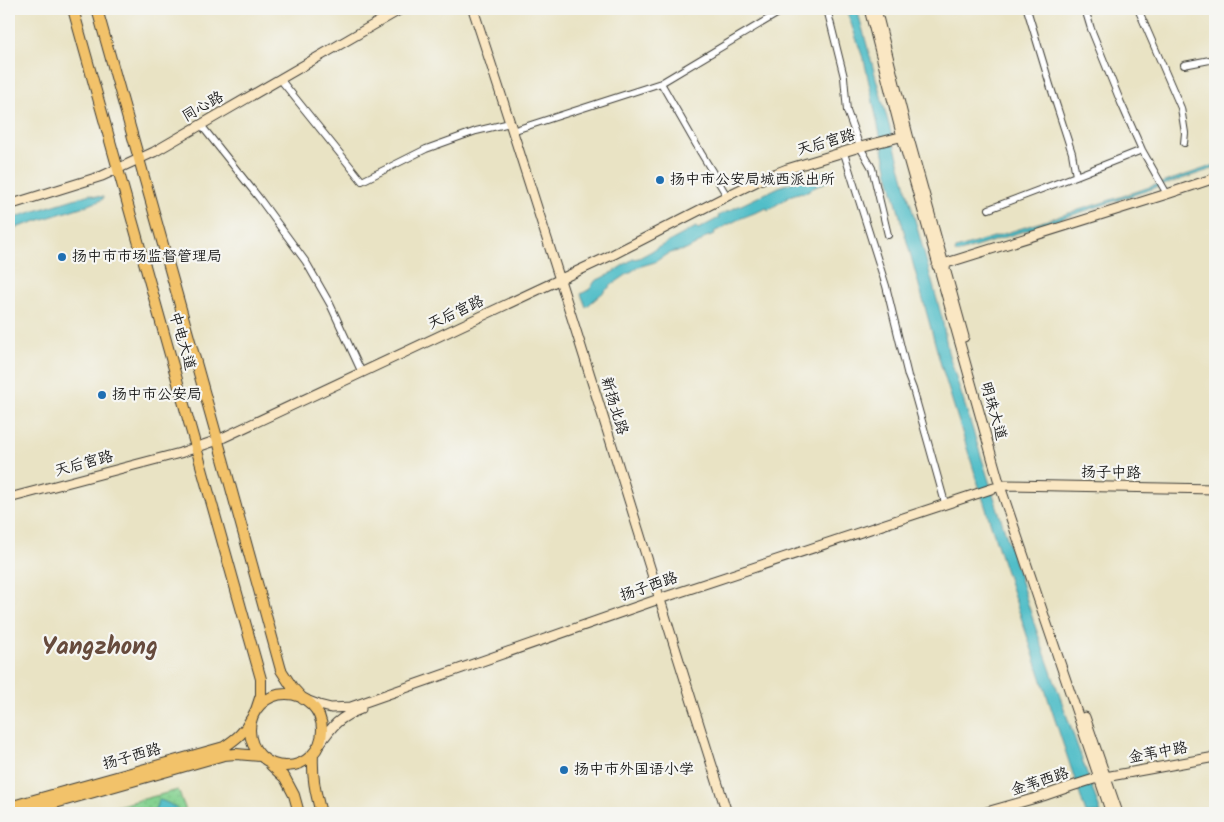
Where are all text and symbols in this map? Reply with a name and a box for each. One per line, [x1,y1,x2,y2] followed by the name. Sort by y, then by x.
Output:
[178,85,228,129] street label: 同心路
[794,123,858,163] street label: 天后宫路
[670,168,835,192] place label: 扬中市公安局城西派出所
[654,174,666,186] marker: 扬中市公安局城西派出所
[72,245,222,269] place label: 扬中市市场监督管理局
[56,251,68,263] marker: 扬中市市场监督管理局
[424,289,488,337] street label: 天后宫路
[162,309,202,373] street label: 中电大道
[594,374,634,438] street label: 新扬北路
[973,379,1013,443] street label: 明珠大道
[112,383,202,407] place label: 扬中市公安局
[96,389,108,401] marker: 扬中市公安局
[52,445,116,483] street label: 天后宫路
[1081,460,1141,486] street label: 扬子中路
[617,566,681,608] street label: 扬子西路
[42,627,158,667] district label: Yangzhong
[1126,736,1190,770] street label: 金苇中路
[100,737,164,777] street label: 扬子西路
[574,758,694,782] place label: 扬中市外国语小学
[1008,761,1072,803] street label: 金苇西路
[558,764,570,776] marker: 扬中市外国语小学

